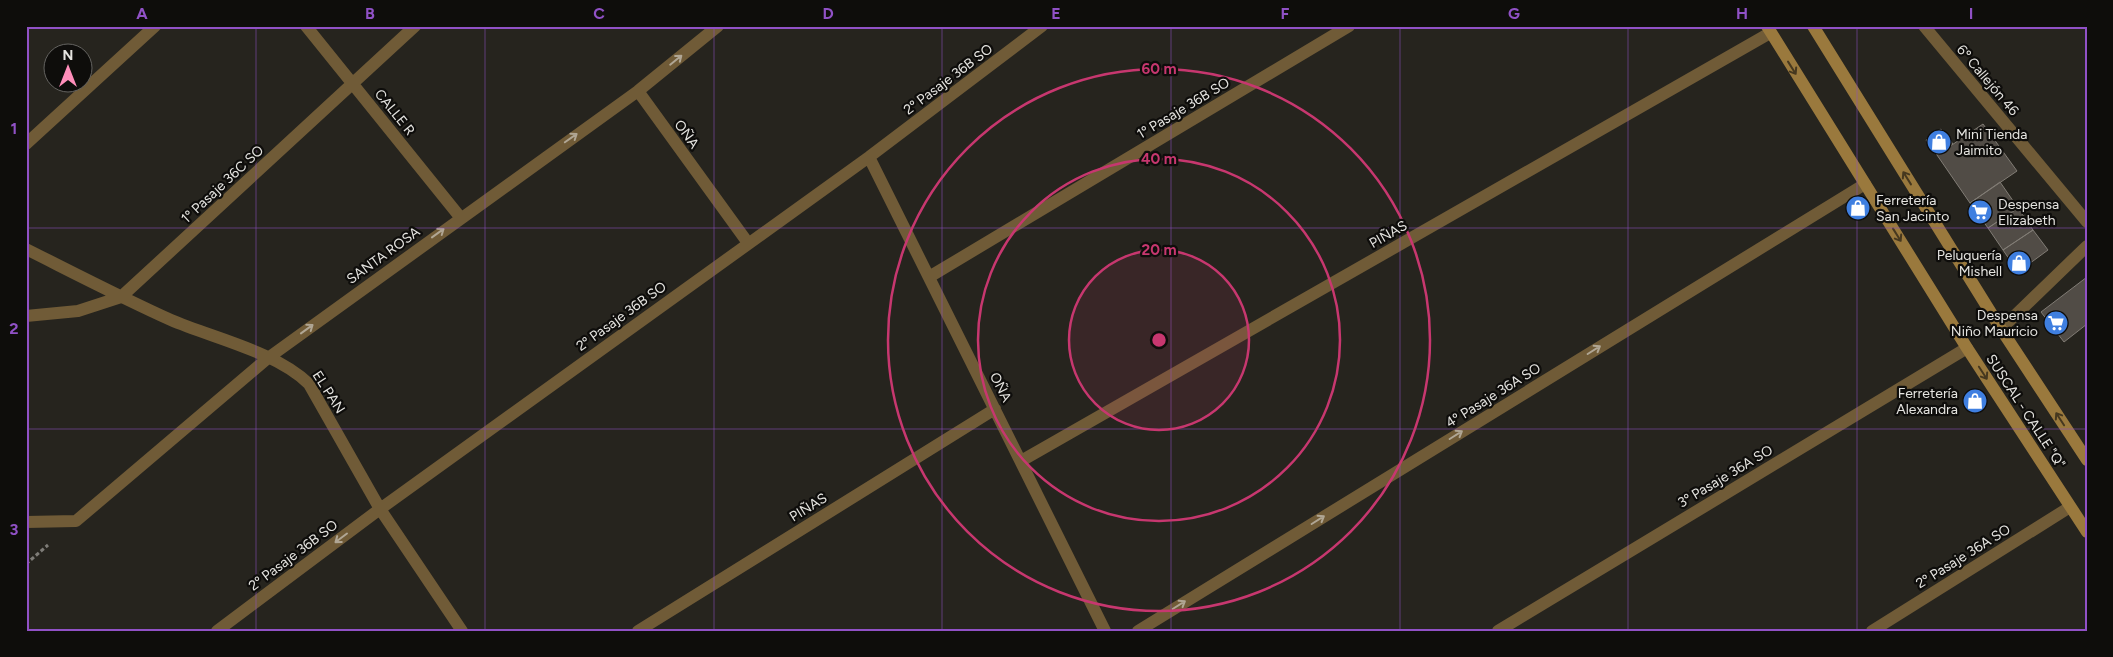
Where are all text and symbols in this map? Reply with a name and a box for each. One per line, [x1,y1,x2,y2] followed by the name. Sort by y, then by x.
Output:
[136,4,148,23] text: A
[365,4,375,23] text: B
[593,4,605,23] text: C
[822,4,834,23] text: D
[1051,4,1061,23] text: E
[1281,4,1290,23] text: F
[1508,4,1520,23] text: G
[1736,4,1748,23] text: H
[1969,4,1973,23] text: I
[900,40,996,118] street label: 2º Pasaje 36B SO
[1953,41,2022,119] street label: 6º Callejón 46
[42,42,92,92] north arrow
[63,47,73,64] text: N
[669,55,682,66] one-way arrow
[1141,60,1177,78] text: 60 m
[1788,60,1798,74] one-way arrow
[1134,74,1233,143] street label: 1º Pasaje 36B SO
[371,86,419,139] street label: CALLE R
[671,117,703,152] street label: OÑA
[11,119,17,138] text: 1
[1956,126,2027,159] place label: Mini Tienda Jaimito
[1926,129,1952,155] shop icon: Mini Tienda Jaimito
[564,133,578,143] one-way arrow
[178,142,267,227] street label: 1º Pasaje 36C SO
[1141,150,1177,168] text: 40 m
[1902,172,1912,186] one-way arrow
[1876,192,1949,225] place label: Ferretería San Jacinto
[1845,195,1871,221] shop icon: Ferretería San Jacinto
[1998,196,2059,229] place label: Despensa Elizabeth
[1967,199,1993,225] supermarket icon: Despensa Elizabeth
[1366,217,1410,252] street label: PIÑAS
[343,223,424,288] street label: SANTA ROSA
[431,228,445,238] one-way arrow
[1892,228,1902,242] one-way arrow
[1141,241,1177,259] text: 20 m
[1937,247,2002,280] place label: Peluquería Mishell
[2006,250,2032,276] shop icon: Peluquería Mishell
[573,278,670,355] street label: 2º Pasaje 36B SO
[1951,307,2038,340] place label: Despensa Niño Mauricio
[2043,310,2069,336] supermarket icon: Despensa Niño Mauricio
[9,319,19,338] text: 2
[300,324,314,334] one-way arrow
[1150,331,1168,349] centre of rings
[1587,345,1601,355] one-way arrow
[1982,351,2069,471] street label: SUSCAL - CALLE "Q"
[1443,359,1544,431] street label: 4º Pasaje 36A SO
[1978,366,1989,380] one-way arrow
[309,368,349,417] street label: EL PAN
[986,369,1015,405] street label: OÑA
[1896,385,1958,418] place label: Ferretería Alexandra
[1962,388,1988,414] shop icon: Ferretería Alexandra
[2055,412,2065,426] one-way arrow
[1449,430,1463,441] one-way arrow
[1675,441,1776,511] street label: 3º Pasaje 36A SO
[786,489,830,525] street label: PIÑAS
[1310,515,1324,525] one-way arrow
[245,516,341,594] street label: 2º Pasaje 36B SO
[10,520,19,539] text: 3
[1913,521,2014,592] street label: 2º Pasaje 36A SO
[335,532,348,543] one-way arrow
[1172,600,1186,610] one-way arrow

